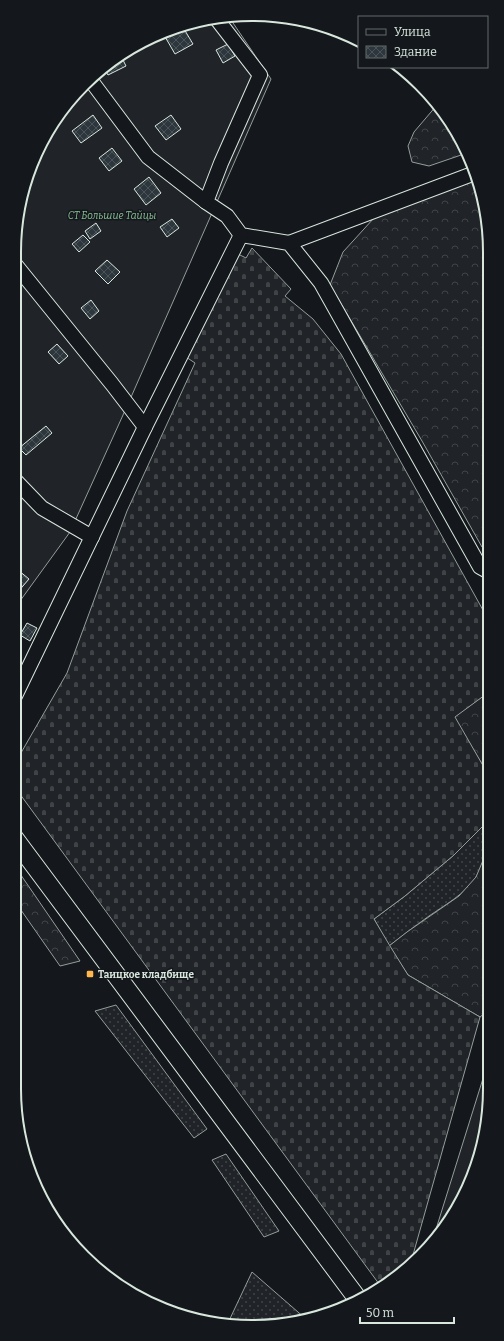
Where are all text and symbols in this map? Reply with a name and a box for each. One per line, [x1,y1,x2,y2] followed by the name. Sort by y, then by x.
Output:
[358,16,488,68] legend
[394,25,431,39] text: Улица
[394,45,437,59] text: Здание
[68,210,156,222] park label: СТ Большие Тайцы
[85,969,95,979] marker: Таицкое кладбище
[98,969,194,981] place label: Таицкое кладбище
[360,1299,454,1325] scale bar
[366,1306,395,1320] text: 50 m

